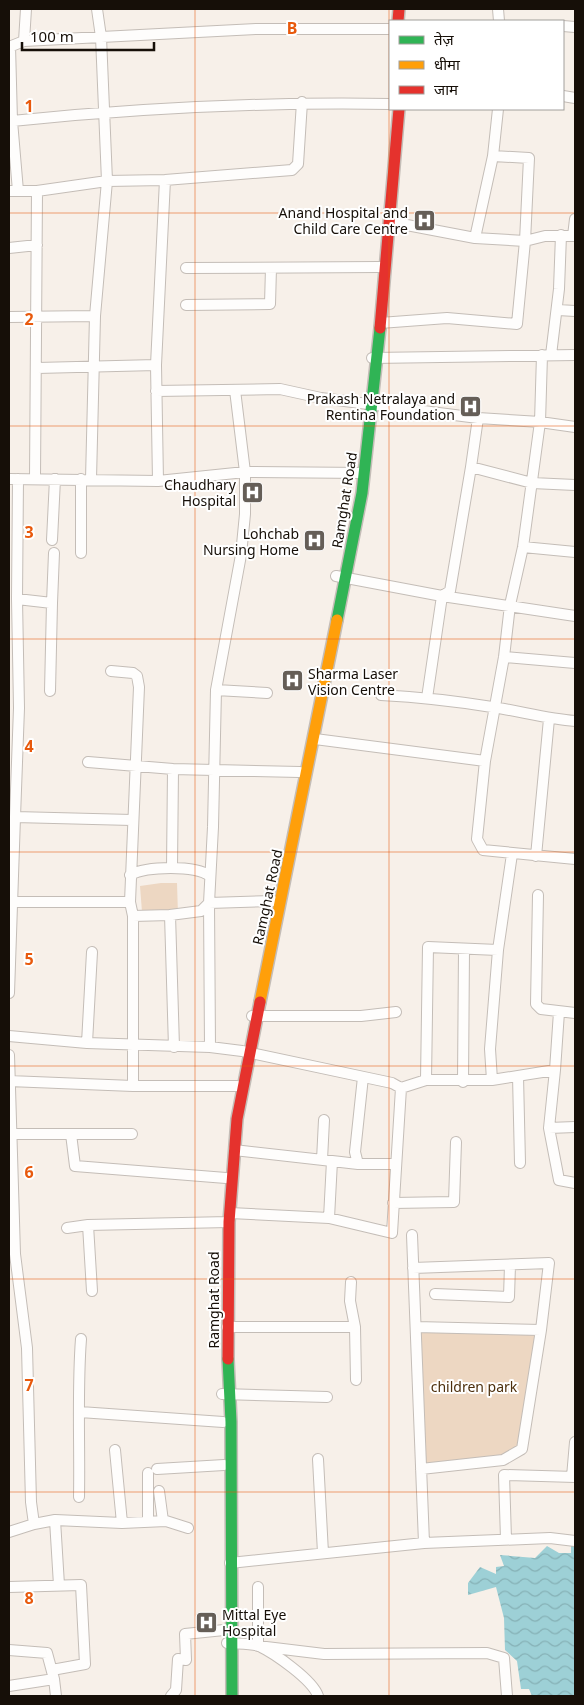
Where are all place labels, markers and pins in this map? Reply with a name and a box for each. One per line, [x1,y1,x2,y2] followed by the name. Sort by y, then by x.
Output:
[279,203,408,238] place label: Anand Hospital and Child Care Centre
[412,208,436,232] hospital icon: Anand Hospital and Child Care Centre
[307,389,455,424] place label: Prakash Netralaya and Rentina Foundation
[459,394,483,418] hospital icon: Prakash Netralaya and Rentina Foundation
[164,475,237,510] place label: Chaudhary Hospital
[240,480,264,504] hospital icon: Chaudhary Hospital
[203,524,299,559] place label: Lohchab Nursing Home
[303,529,327,553] hospital icon: Lohchab Nursing Home
[308,664,398,699] place label: Sharma Laser Vision Centre
[280,669,304,693] hospital icon: Sharma Laser Vision Centre
[222,1605,286,1640] place label: Mittal Eye Hospital
[194,1610,218,1634] hospital icon: Mittal Eye Hospital

